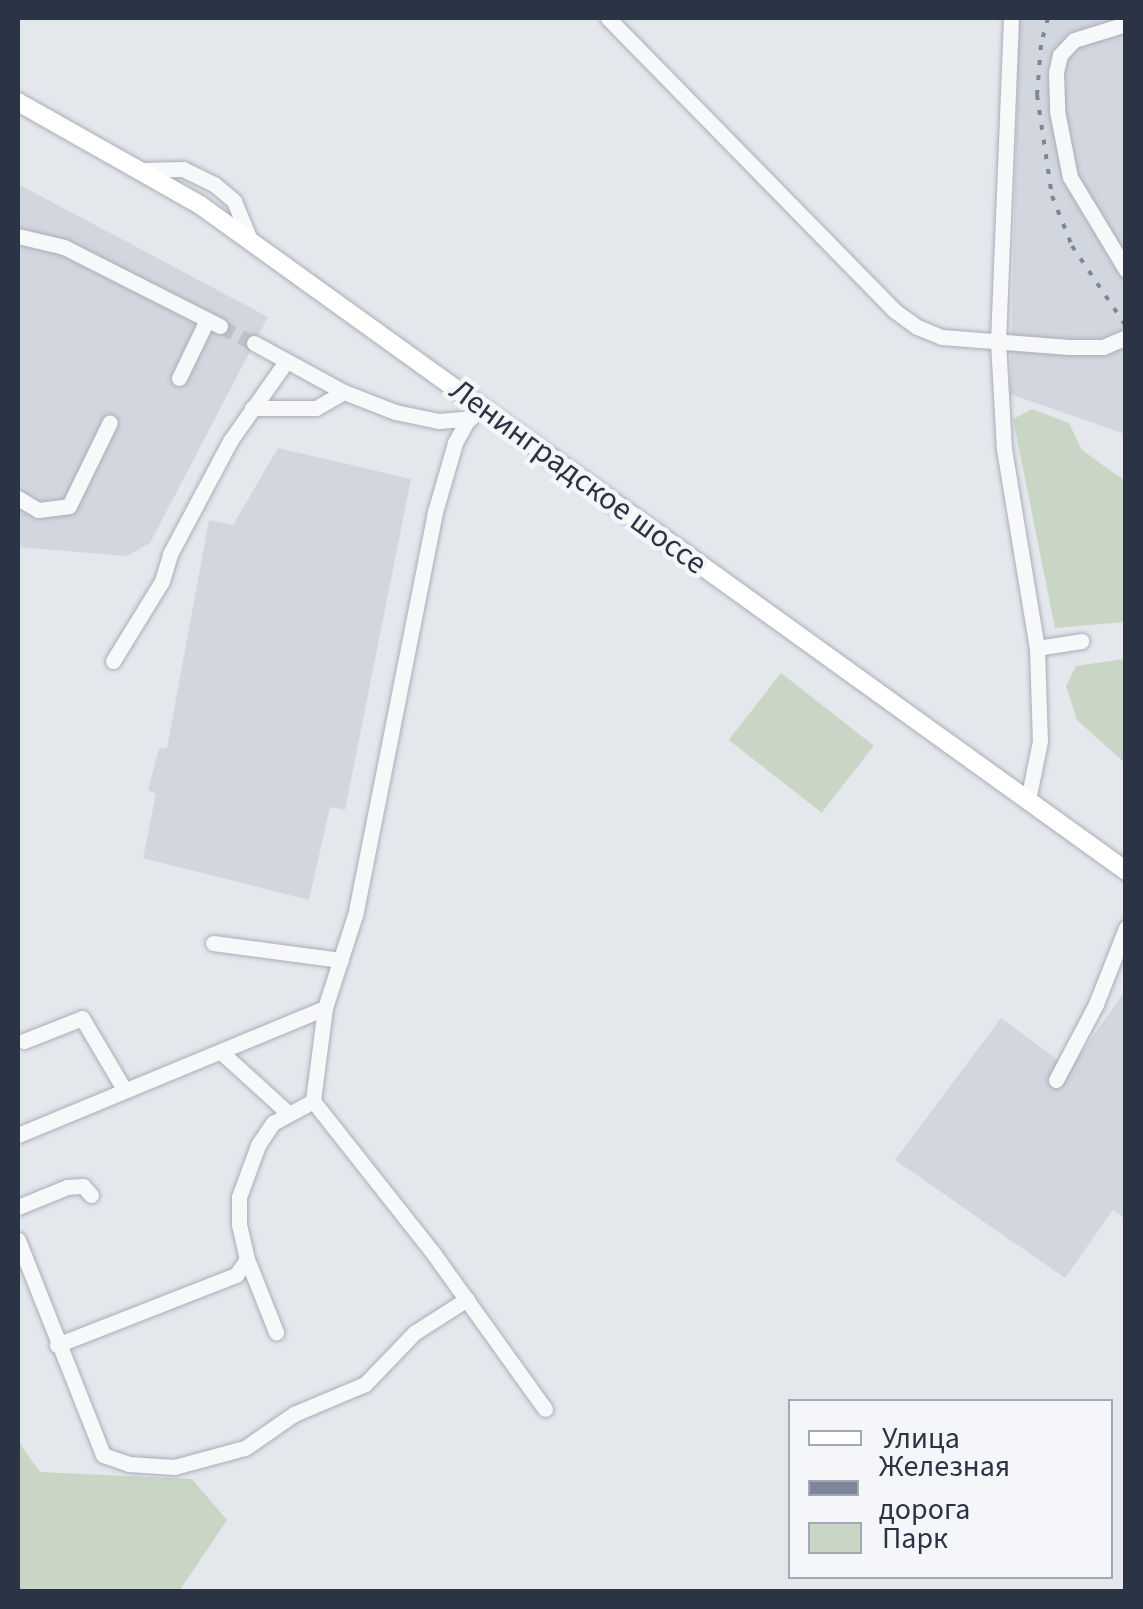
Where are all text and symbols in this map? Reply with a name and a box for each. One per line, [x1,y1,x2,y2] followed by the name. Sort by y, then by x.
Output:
[442,371,714,583] street label: Ленинградское шоссе
[788,1399,1113,1579] legend
[882,1417,960,1460] text: Улица
[879,1445,1010,1531] text: Железная дорога
[882,1517,948,1560] text: Парк

